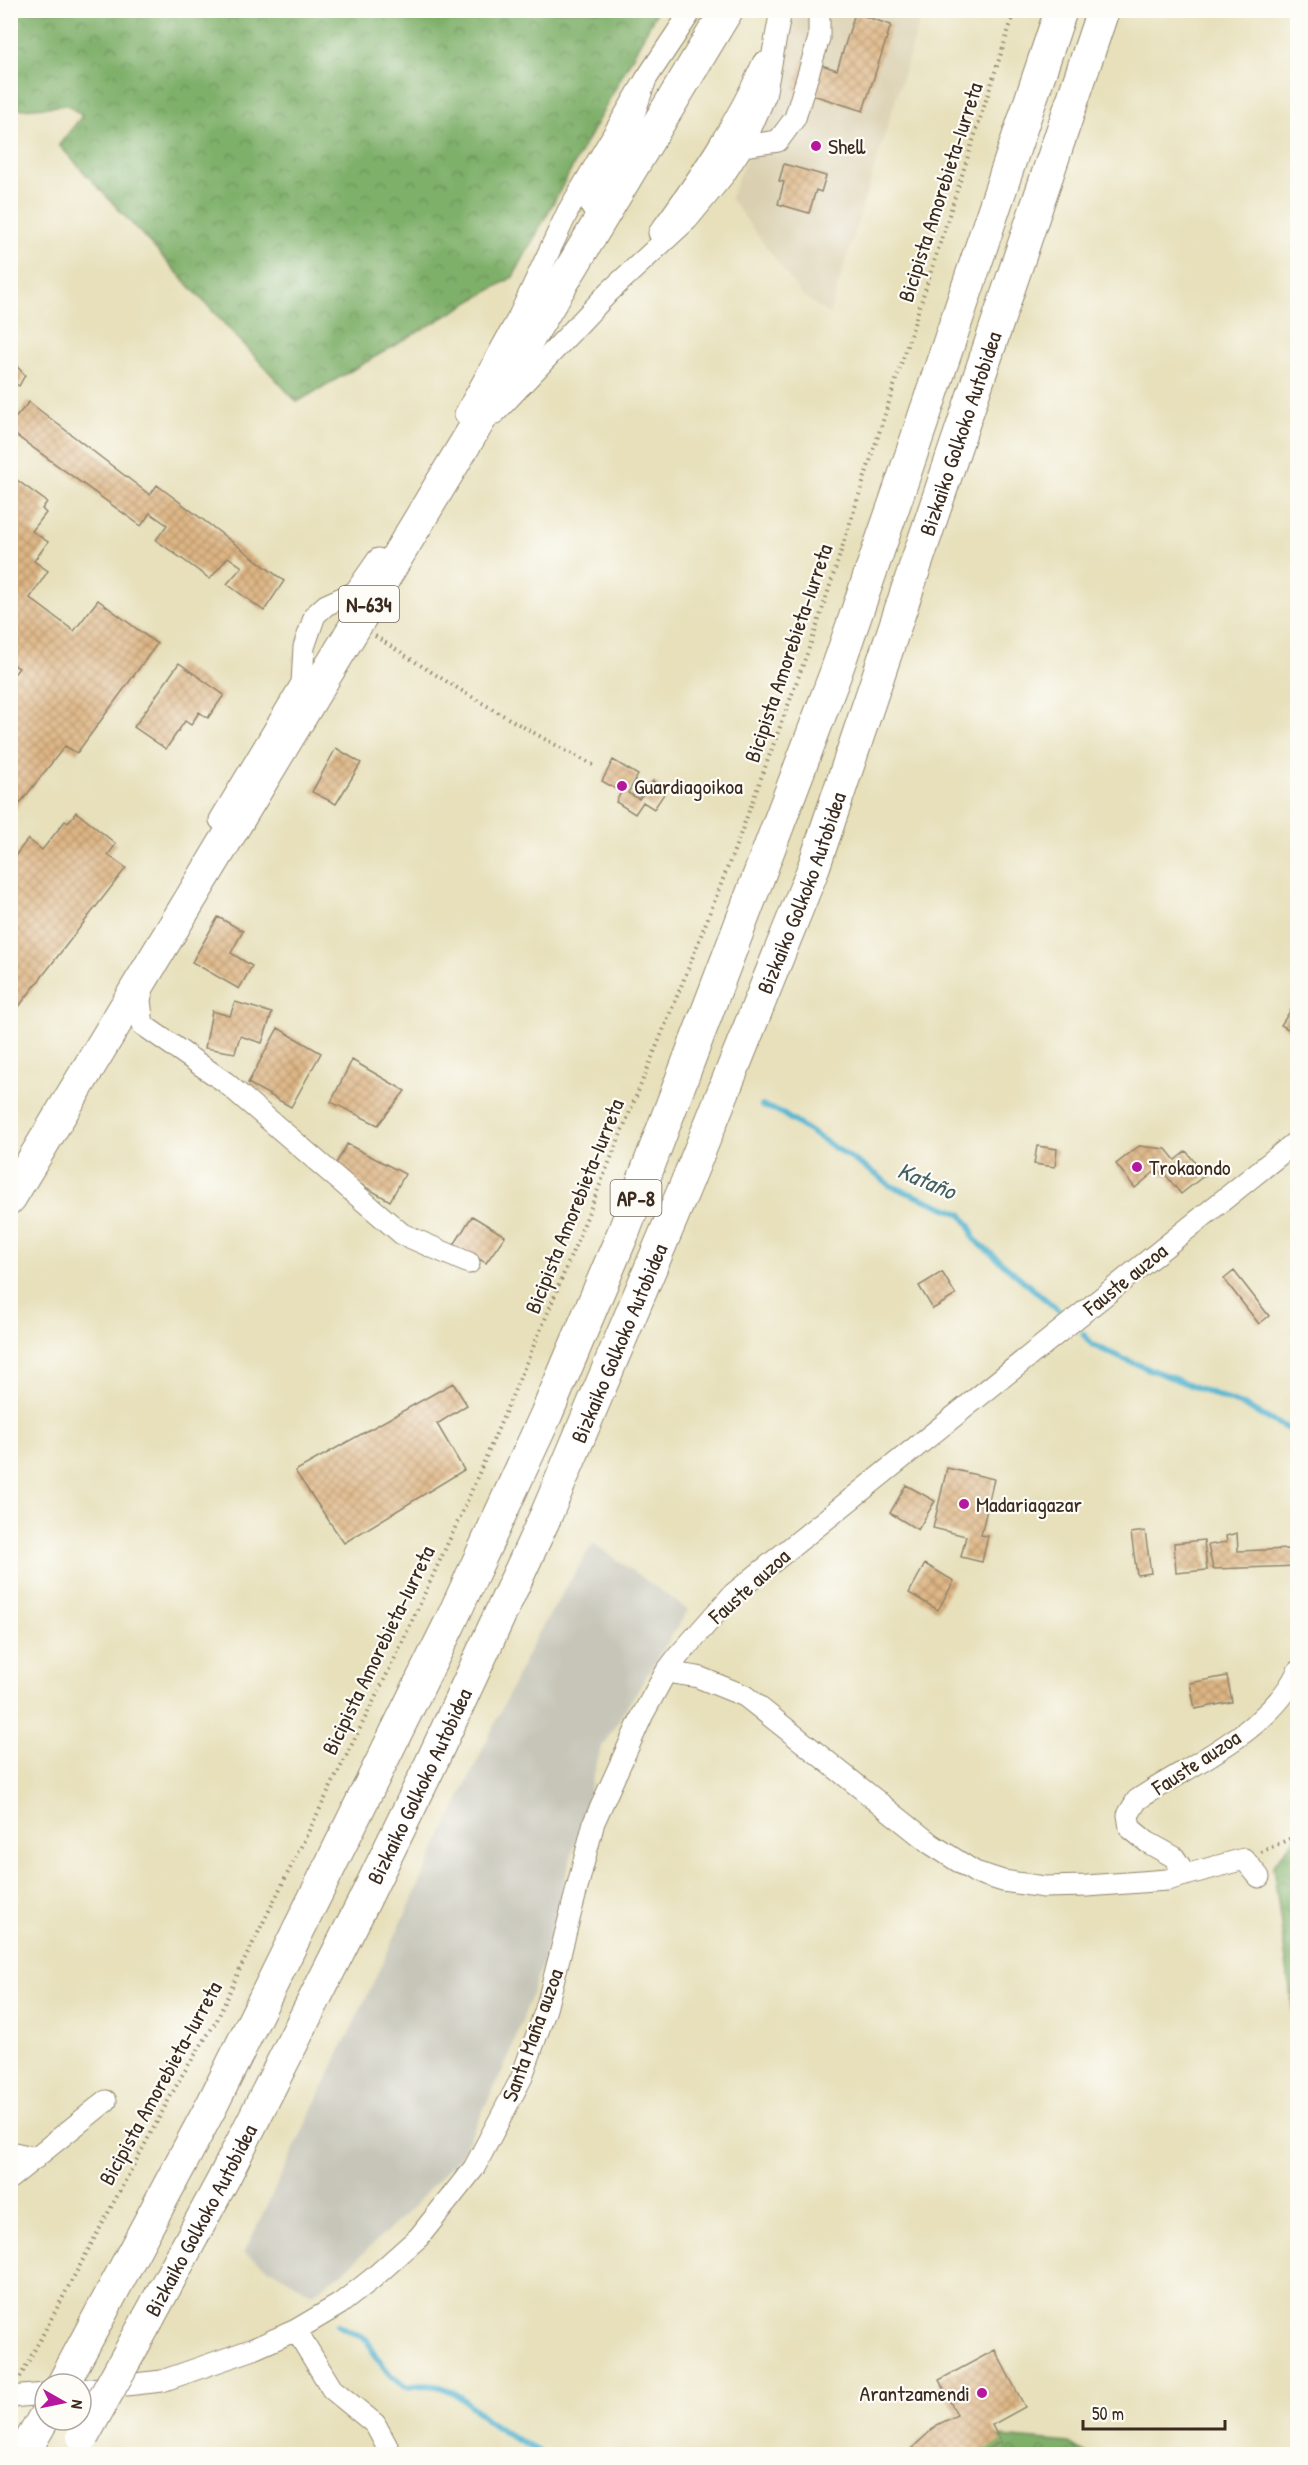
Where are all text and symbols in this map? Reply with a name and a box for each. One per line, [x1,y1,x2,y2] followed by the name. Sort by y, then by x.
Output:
[890,78,990,306] street label: Bicipista Amorebieta-Iurreta
[828,131,866,161] place label: Shell
[809,139,823,153] marker: Shell
[912,327,1009,540] street label: Bizkaiko Golkoko Autobidea
[737,539,840,766] street label: Bicipista Amorebieta-Iurreta
[339,586,399,622] road number: N-634
[634,771,743,801] place label: Guardiagoikoa
[615,779,629,793] marker: Guardiagoikoa
[749,788,853,998] street label: Bizkaiko Golkoko Autobidea
[517,1094,631,1318] street label: Bicipista Amorebieta-Iurreta
[1149,1152,1231,1182] place label: Trokaondo
[893,1154,963,1207] water label: Kataño
[1130,1160,1144,1174] marker: Trokaondo
[610,1180,662,1216] road number: AP-8
[1076,1236,1174,1323] street label: Fauste auzoa
[563,1239,674,1447] street label: Bizkaiko Golkoko Autobidea
[976,1489,1082,1519] place label: Madariagazar
[957,1497,971,1511] marker: Madariagazar
[314,1540,442,1760] street label: Bicipista Amorebieta-Iurreta
[701,1541,796,1631] street label: Fauste auzoa
[360,1683,479,1889] street label: Bizkaiko Golkoko Autobidea
[1145,1722,1246,1802] street label: Fauste auzoa
[494,1964,570,2106] street label: Santa Maña auzoa
[91,1975,229,2190] street label: Bicipista Amorebieta-Iurreta
[137,2119,264,2322] street label: Bizkaiko Golkoko Autobidea
[33,2372,93,2432] north arrow
[859,2378,970,2408] place label: Arantzamendi
[975,2386,989,2400] marker: Arantzamendi
[1083,2393,1226,2431] scale bar
[66,2398,89,2411] text: N
[1092,2401,1124,2426] text: 50 m

